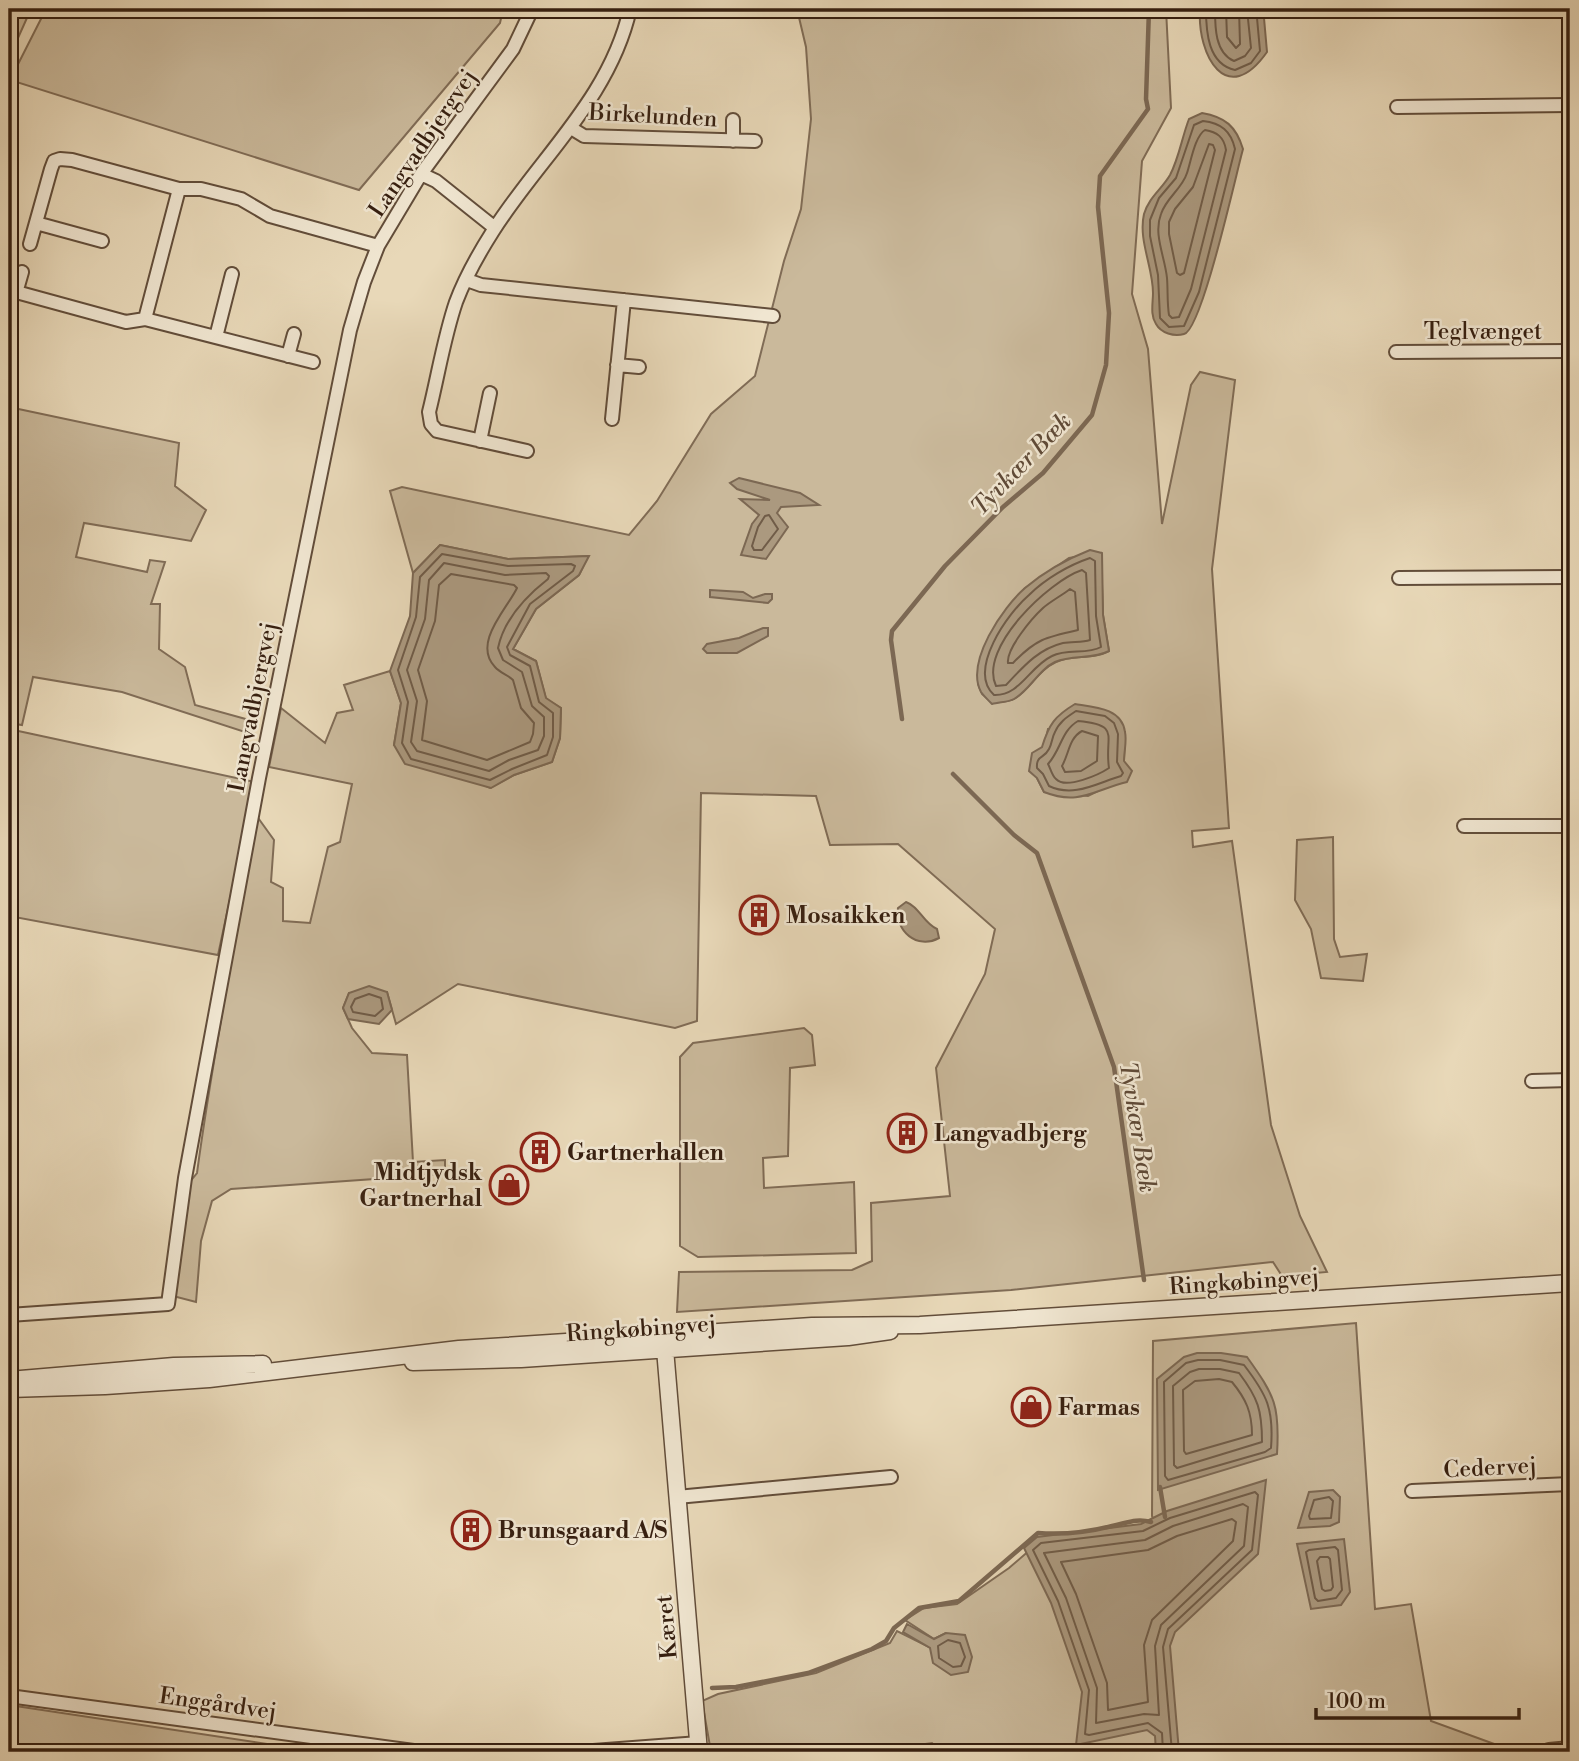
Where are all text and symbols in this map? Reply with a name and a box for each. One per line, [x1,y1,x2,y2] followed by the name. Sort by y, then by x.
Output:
[363,64,483,223] street label: Langvadbjergvej
[587,99,718,133] street label: Birkelunden
[1424,318,1542,346] street label: Teglvænget
[965,407,1078,523] water label: Tyvkær Bæk
[223,620,283,795] street label: Langvadbjergvej
[738,894,780,936] building icon: Mosaikken
[786,902,905,930] place label: Mosaikken
[1112,1060,1162,1195] water label: Tyvkær Bæk
[886,1112,928,1154] building icon: Langvadbjerg
[934,1120,1087,1148] place label: Langvadbjerg
[519,1131,561,1173] building icon: Gartnerhallen
[567,1139,724,1167] place label: Gartnerhallen
[359,1159,483,1213] place label: Midtjydsk Gartnerhal
[488,1164,530,1206] shop icon: Midtjydsk Gartnerhal
[1168,1263,1320,1301] street label: Ringkøbingvej
[565,1310,717,1348] street label: Ringkøbingvej
[1010,1386,1052,1428] shop icon: Farmas
[1058,1394,1140,1422] place label: Farmas
[1443,1452,1537,1484] street label: Cedervej
[450,1509,492,1551] building icon: Brunsgaard A/S
[498,1517,667,1545] place label: Brunsgaard A/S
[650,1594,684,1660] street label: Kæret
[1316,1677,1520,1721] scale bar
[157,1682,278,1726] street label: Enggårdvej
[1327,1689,1386,1715] text: 100 m

